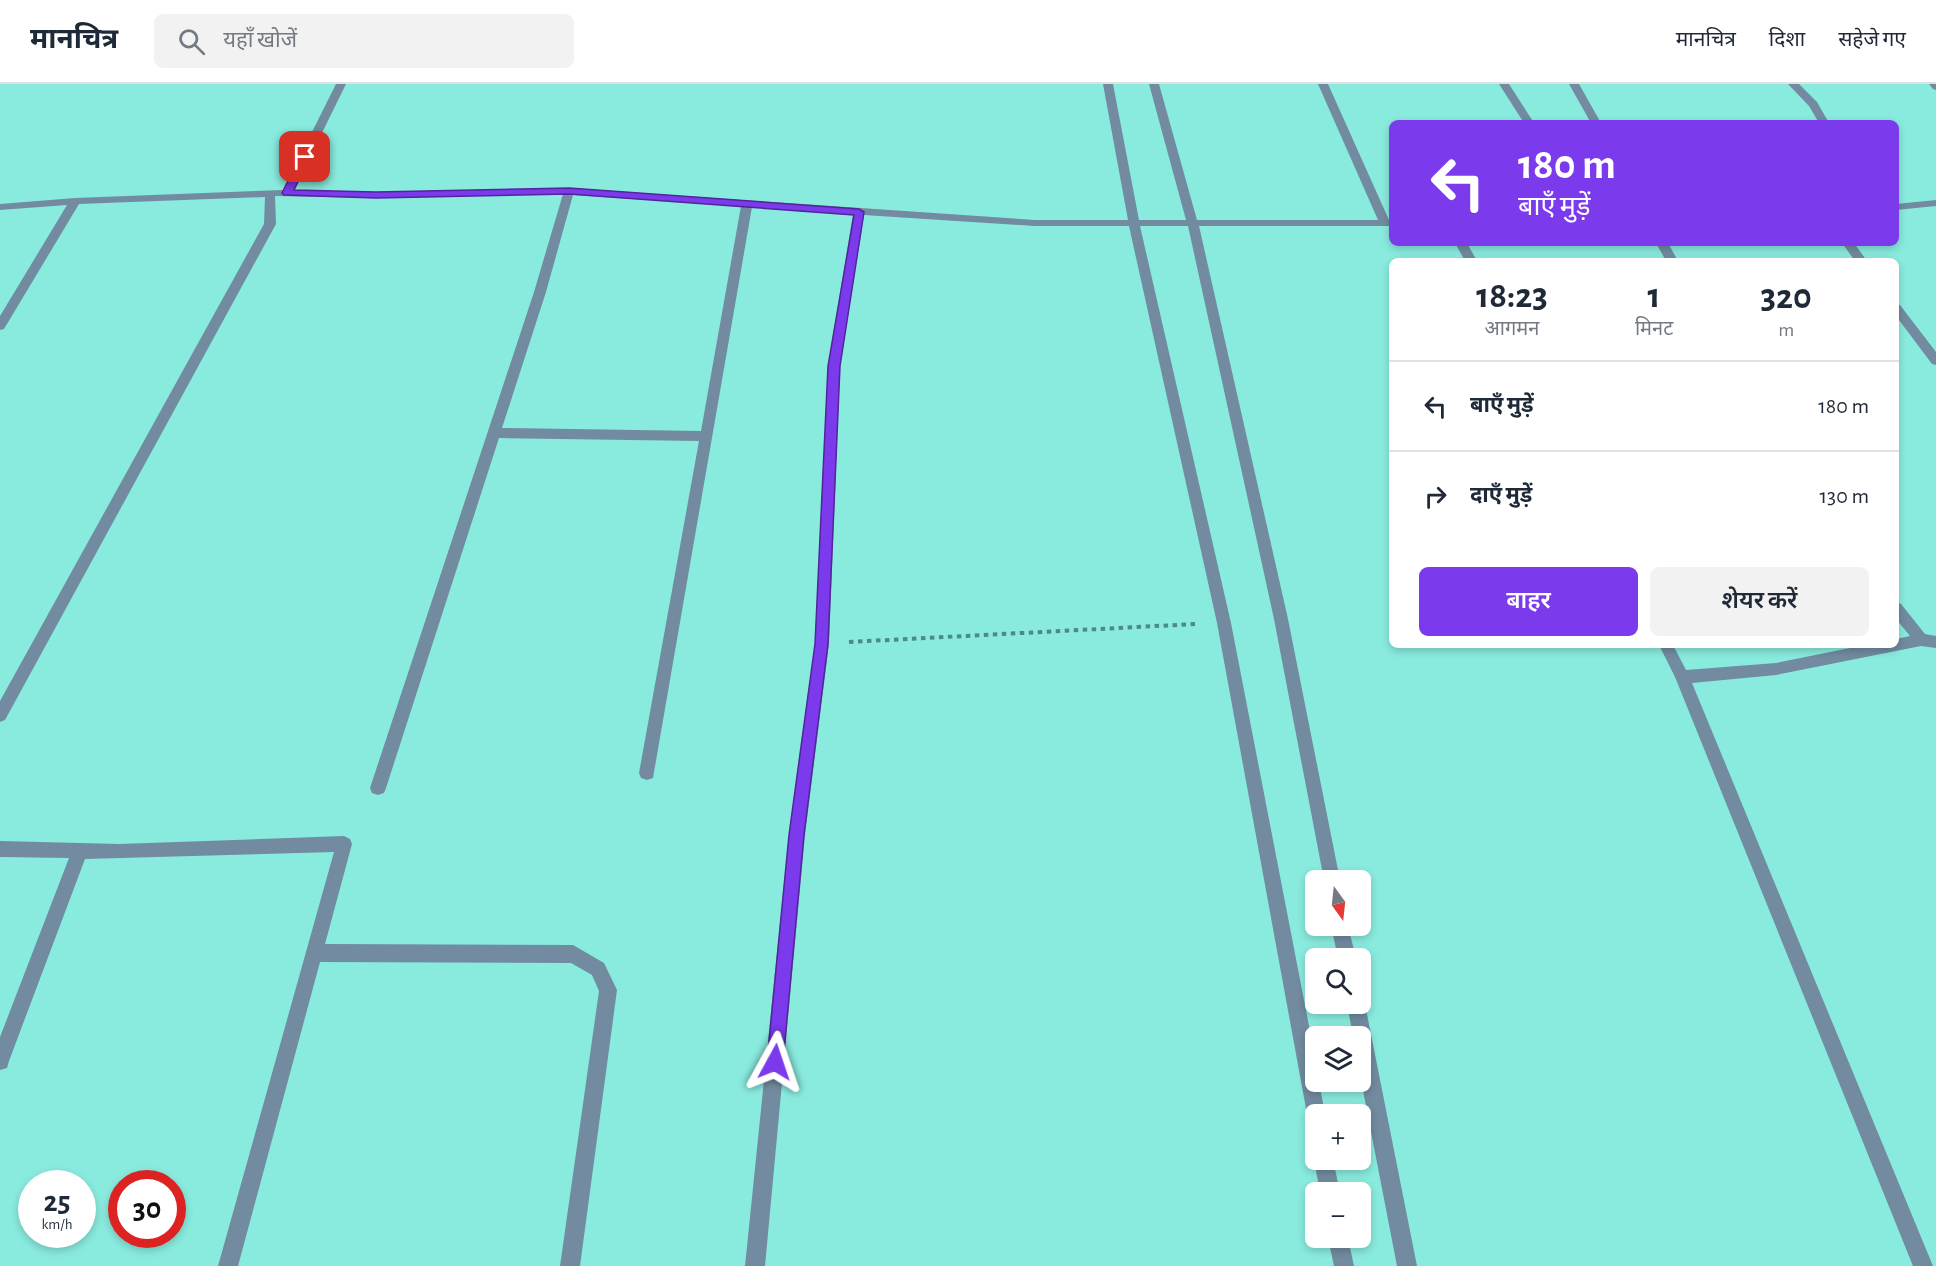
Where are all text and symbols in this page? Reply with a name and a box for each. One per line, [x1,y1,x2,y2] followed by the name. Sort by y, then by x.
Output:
[154,14,574,68] search box
[175,25,208,58] icon: search
[30,26,118,54] text: मानचित्र
[223,29,297,51] text: यहाँ खोजें
[1676,29,1736,50] text: मानचित्र
[1769,29,1805,50] text: दिशा
[1838,29,1906,50] text: सहेजे गए
[279,131,330,182] pin
[288,140,321,173] icon: arrive
[1419,144,1497,222] icon: left
[1518,144,1616,186] text: 180 m
[1518,193,1590,220] text: बाएँ मुड़ें
[1476,278,1548,314] text: 18:23
[1648,278,1661,314] text: 1
[1761,279,1812,315] text: 320
[1485,319,1539,339] text: आगमन
[1635,319,1673,339] text: मिनट
[1778,320,1794,340] text: m
[1419,390,1452,423] icon: left
[1470,394,1534,416] text: बाएँ मुड़ें
[1818,395,1869,417] text: 180 m
[1419,480,1452,513] icon: right
[1470,484,1532,506] text: दाएँ मुड़ें
[1820,485,1869,507] text: 130 m
[1419,567,1638,636] button: बाहर
[1650,567,1869,636] button: शेयर करें
[1305,870,1371,936] north arrow
[1305,870,1371,1248] map controls
[1305,948,1371,1014] button: search
[1305,1026,1371,1092] button: layers
[743,1030,807,1094] position arrow
[1305,1104,1371,1170] button: +
[108,1170,186,1248] speed limit sign: 30
[1305,1182,1371,1248] button: −
[43,1187,71,1217] text: 25
[42,1217,72,1232] text: km/h

